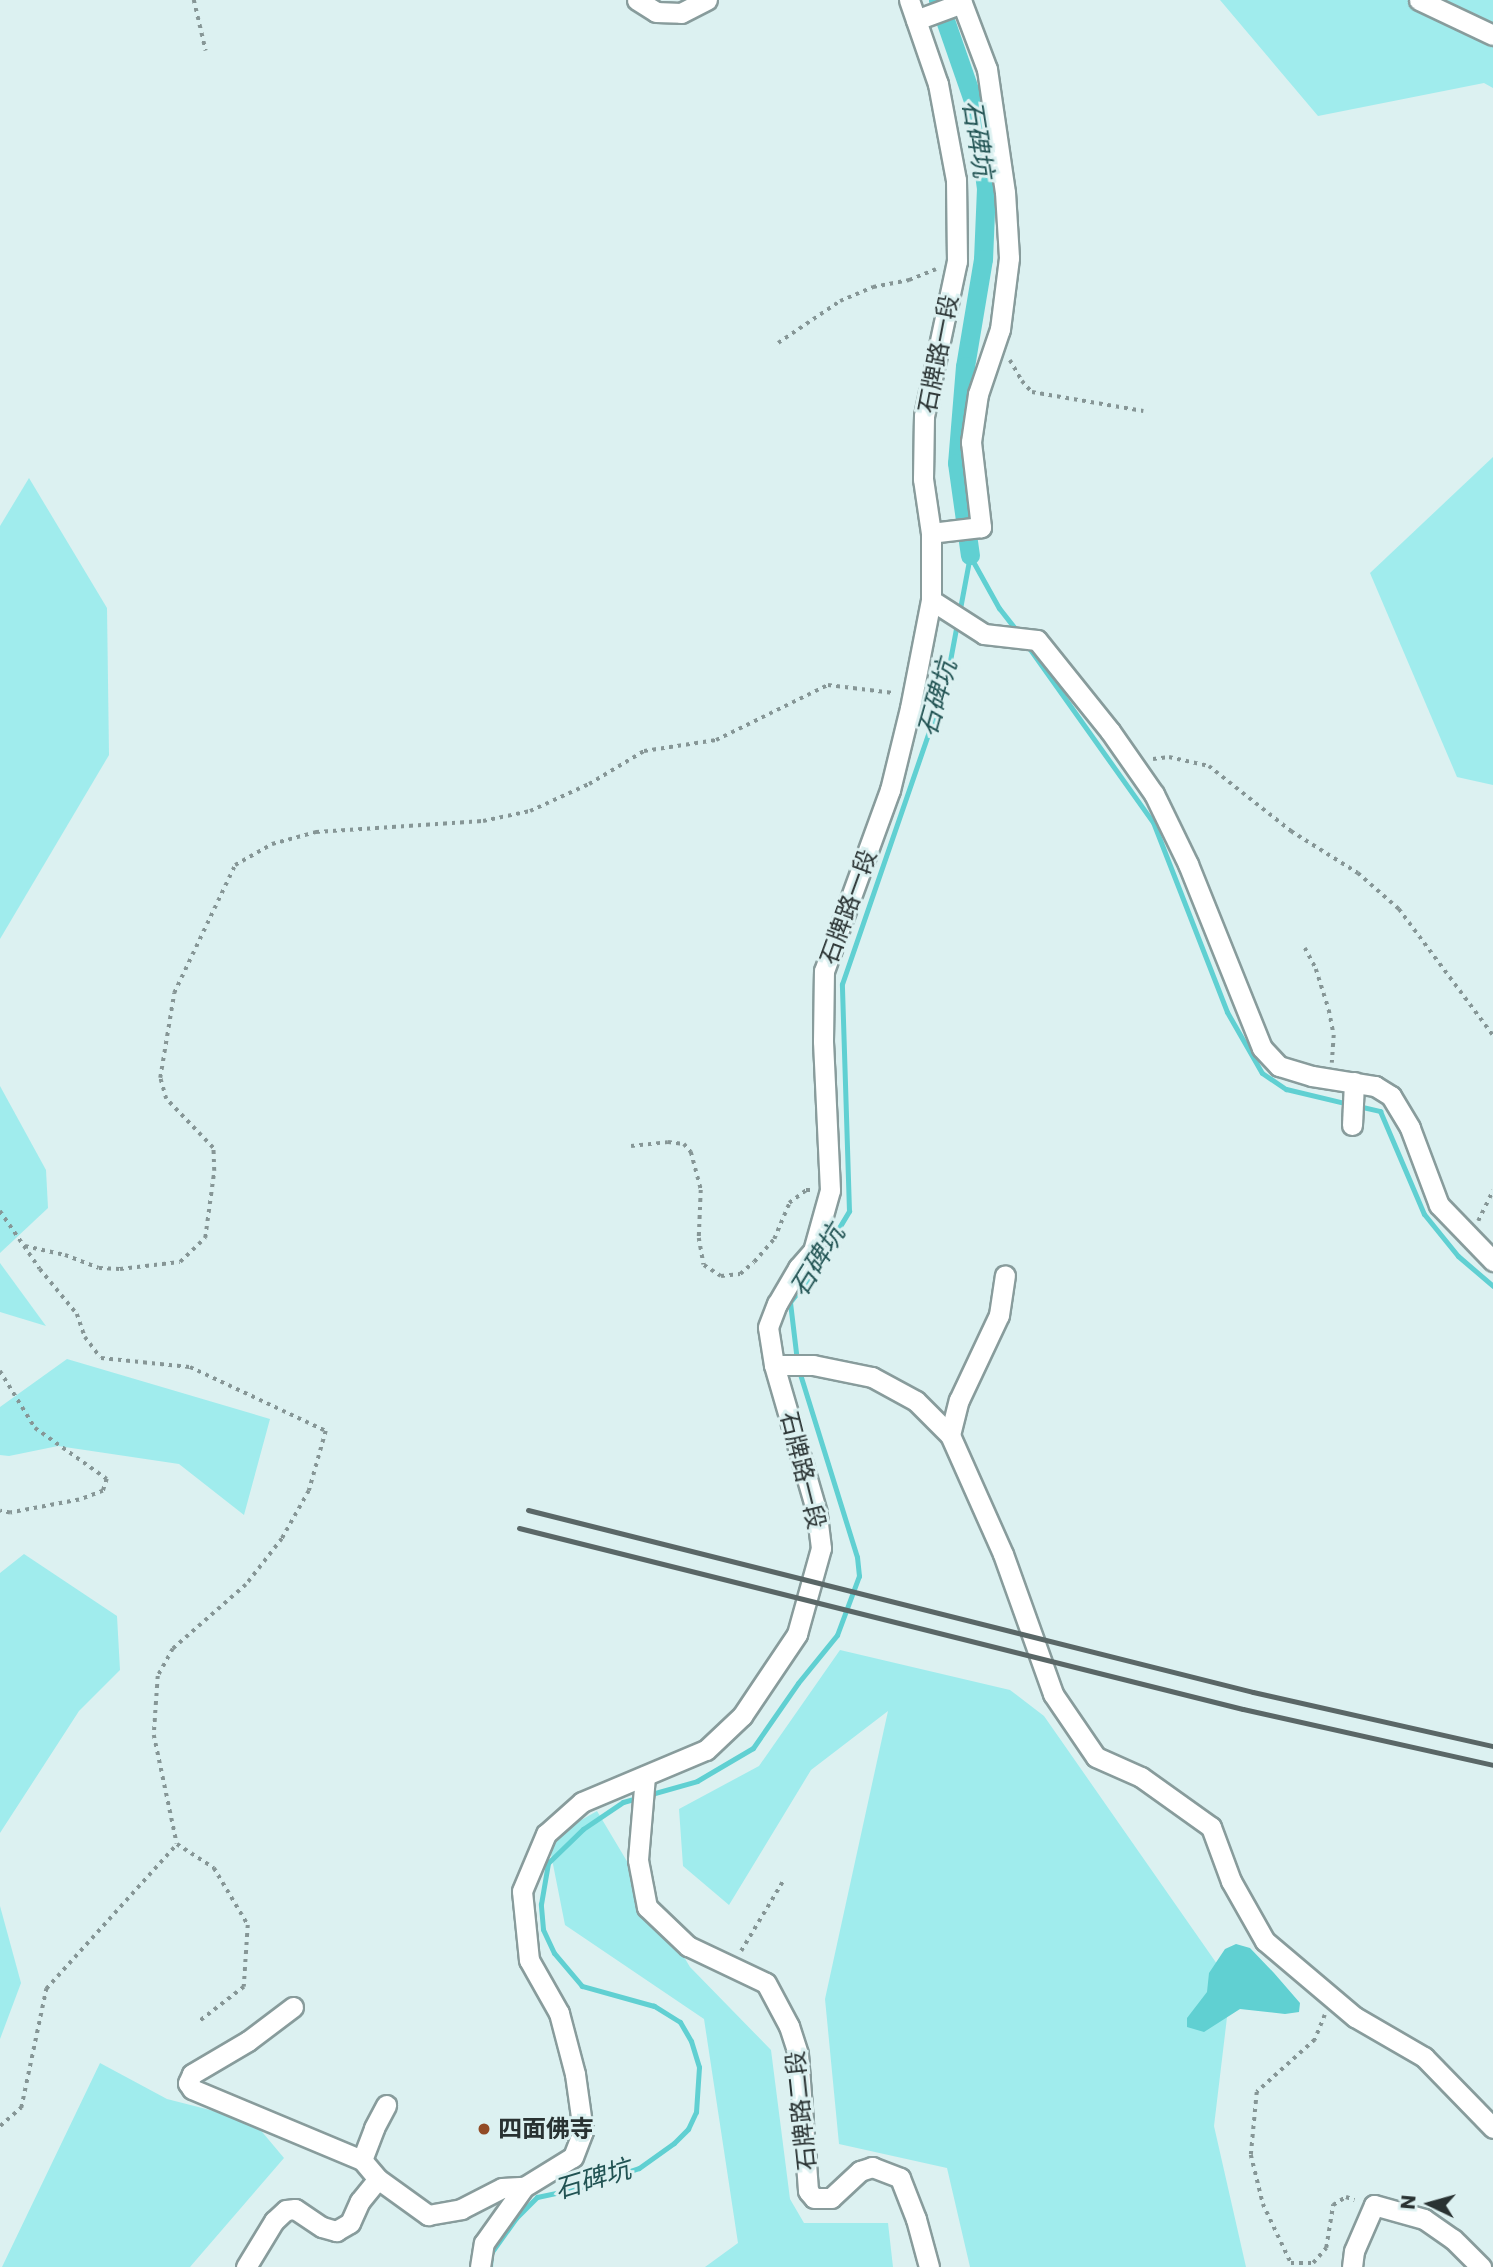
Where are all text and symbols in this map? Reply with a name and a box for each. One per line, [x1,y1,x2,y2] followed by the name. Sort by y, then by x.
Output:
[955,98,999,180] water label: 石碑坑
[912,292,964,416] street label: 石牌路一段
[912,656,964,740] water label: 石碑坑
[814,846,882,968] street label: 石牌路一段
[784,1220,852,1302] water label: 石碑坑
[775,1408,831,1532] street label: 石牌路一段
[780,2050,822,2172] street label: 石牌路二段
[498,2115,594,2143] place label: 四面佛寺
[476,2121,492,2137] marker: 四面佛寺
[551,2154,635,2206] water label: 石碑坑
[1395,2169,1465,2239] north arrow
[1395,2194,1423,2210] text: N

